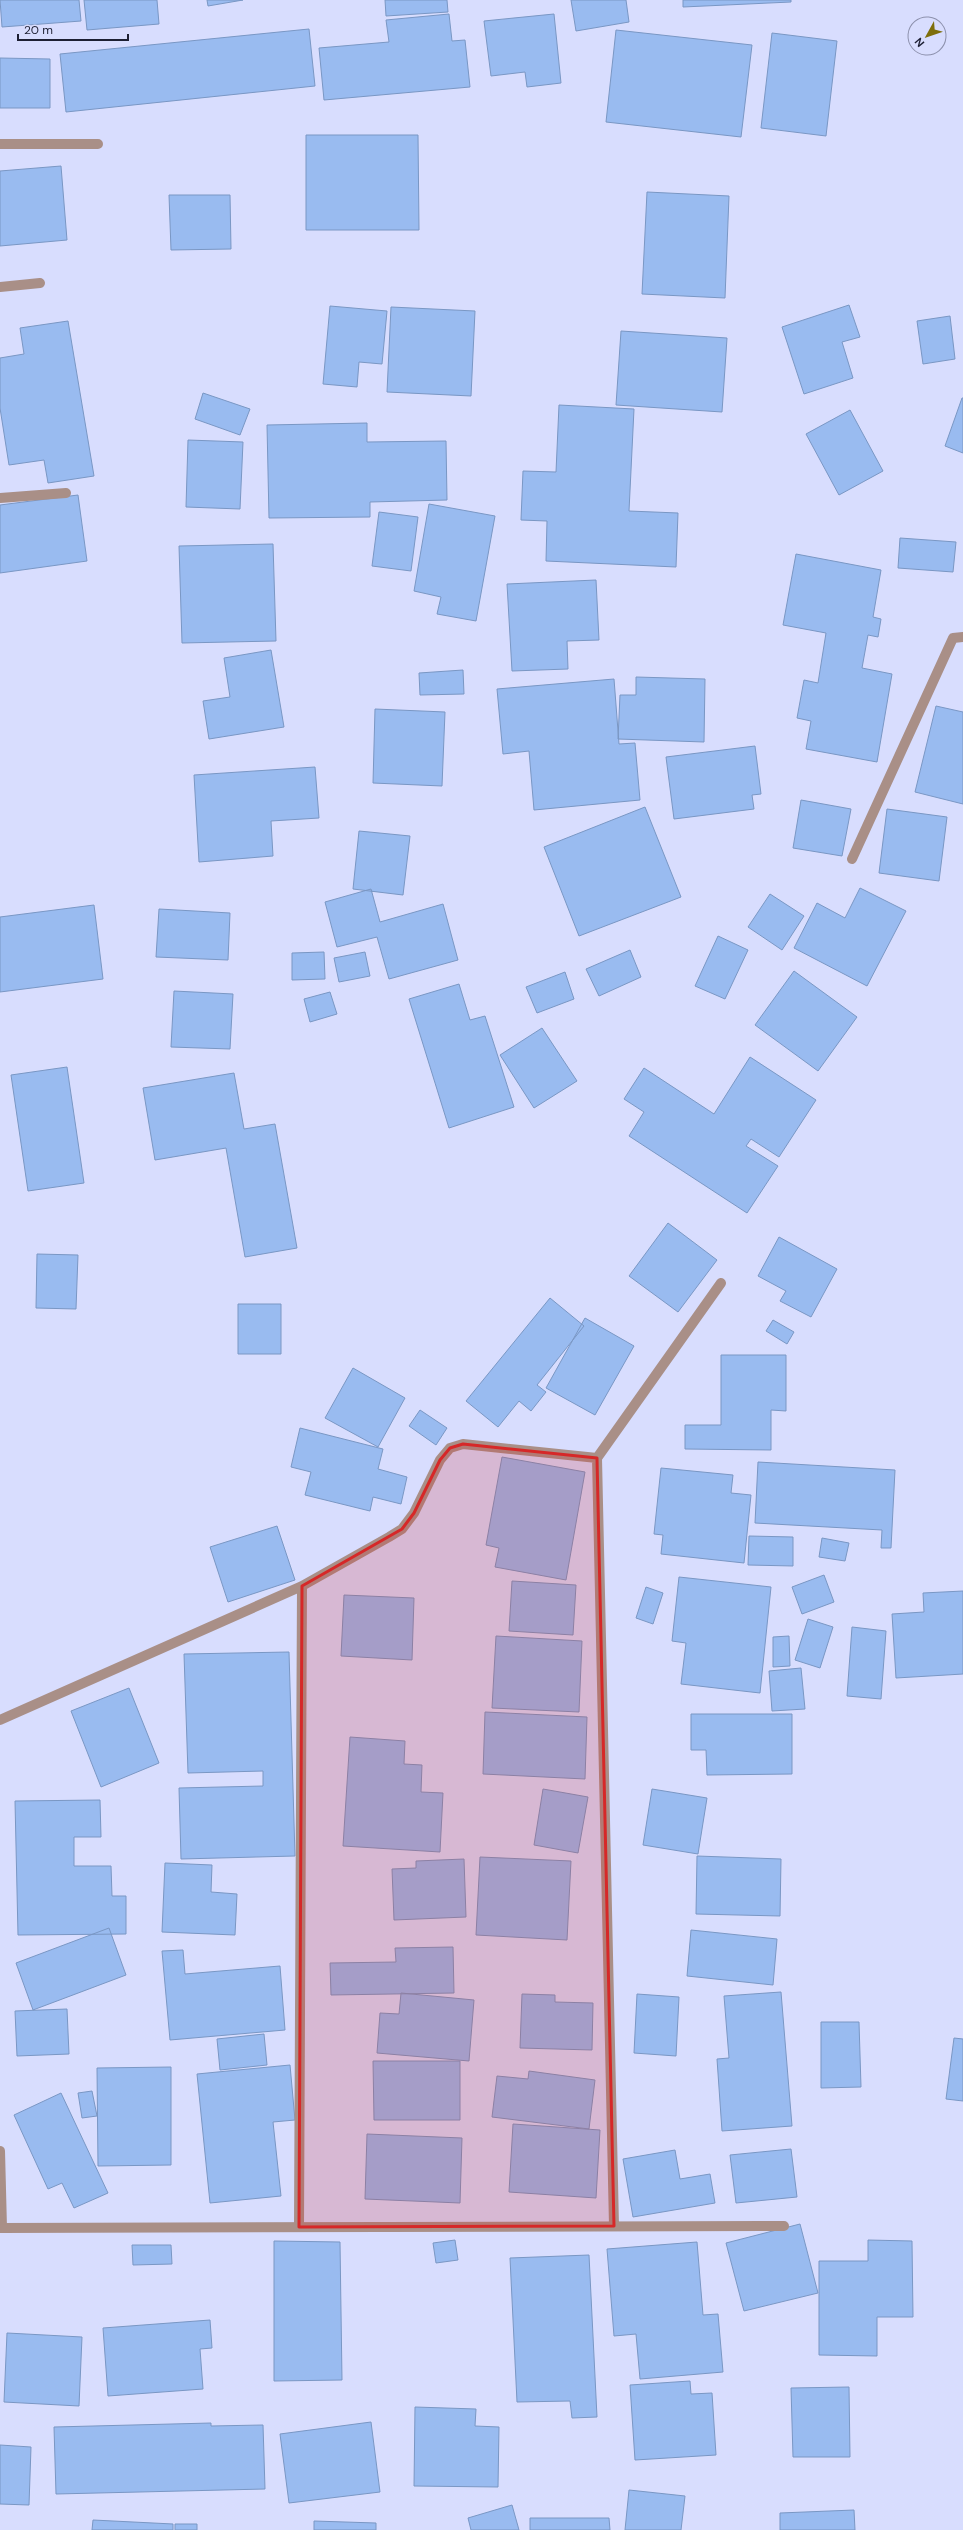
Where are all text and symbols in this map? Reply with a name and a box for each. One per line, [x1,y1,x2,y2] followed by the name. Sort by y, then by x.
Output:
[18,16,128,42] scale bar
[907,16,947,56] north arrow
[24,22,53,38] text: 20 m
[911,35,927,50] text: N

